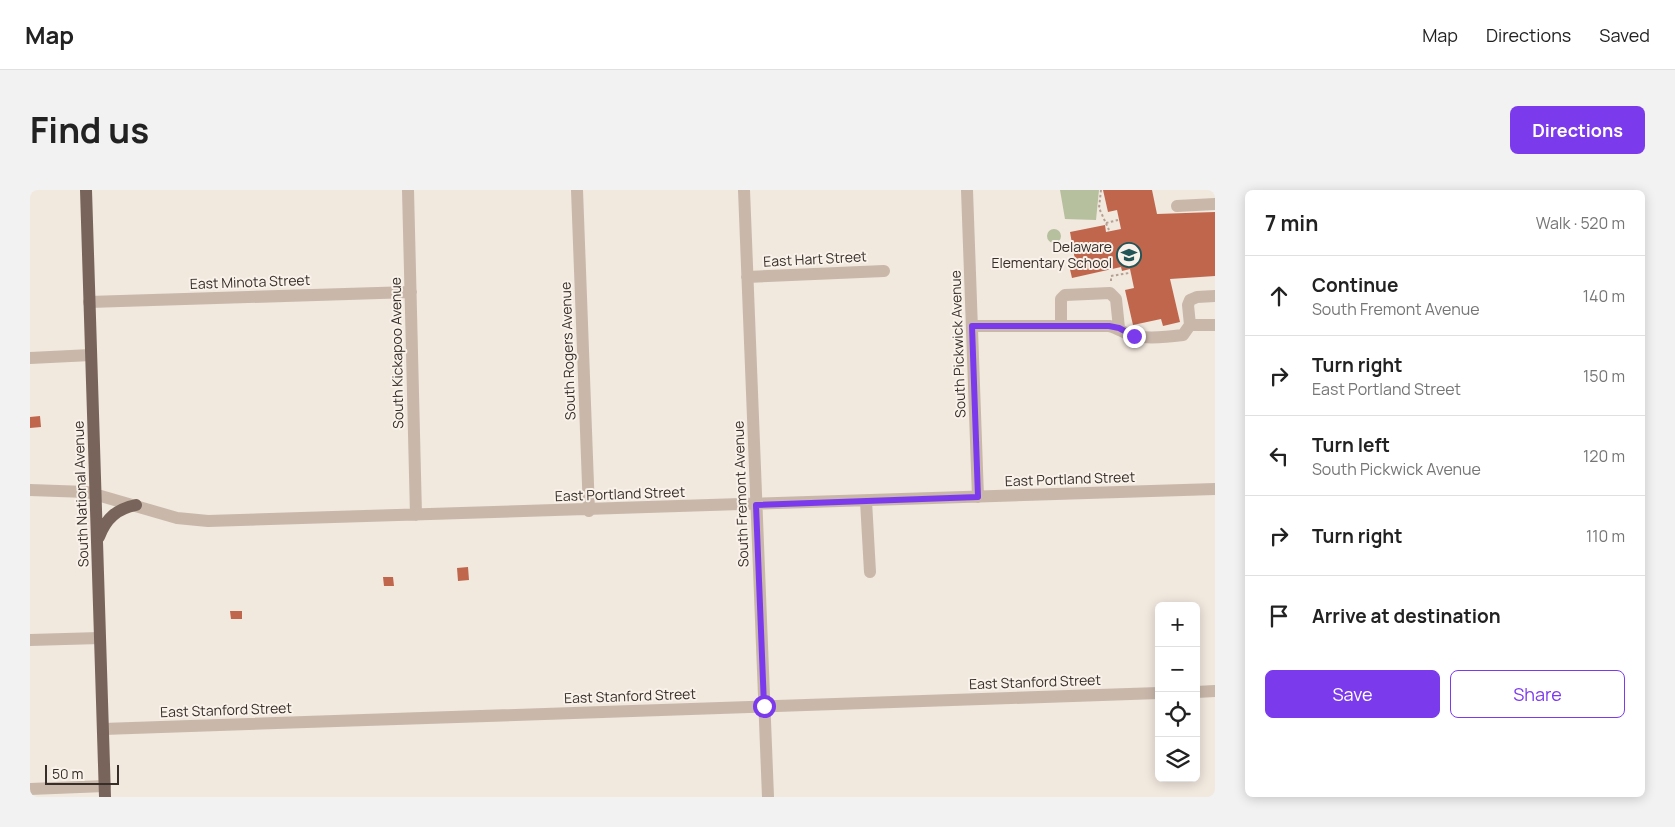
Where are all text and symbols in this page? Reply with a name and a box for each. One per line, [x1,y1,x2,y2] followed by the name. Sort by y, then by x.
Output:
[25,18,74,51] text: Map
[1422,23,1458,47] text: Map
[1486,23,1571,47] text: Directions
[1599,23,1650,47] text: Saved
[30,106,149,154] text: Find us
[1510,106,1645,154] button: Directions
[1265,209,1318,237] text: 7 min
[1536,212,1625,234] text: Walk · 520 m
[992,237,1112,272] place label: Delaware Elementary School
[1116,242,1142,268] school or university icon: Delaware Elementary School
[763,246,868,271] street label: East Hart Street
[189,270,311,293] street label: East Minota Street
[945,270,970,418] street label: South Pickwick Avenue
[1312,272,1398,298] text: Continue
[386,277,407,429] street label: South Kickapoo Avenue
[556,282,579,421] street label: South Rogers Avenue
[1265,282,1293,310] icon: ahead
[1583,285,1625,307] text: 140 m
[1312,298,1480,320] text: South Fremont Avenue
[1123,325,1146,348] route end
[1312,352,1402,378] text: Turn right
[1265,362,1293,390] icon: right
[1583,365,1625,387] text: 150 m
[1312,378,1461,400] text: East Portland Street
[68,420,93,568] street label: South National Avenue
[728,420,753,568] street label: South Fremont Avenue
[1312,432,1390,458] text: Turn left
[1265,442,1293,470] icon: left
[1583,445,1625,467] text: 120 m
[1312,458,1481,480] text: South Pickwick Avenue
[1004,467,1136,490] street label: East Portland Street
[554,482,686,505] street label: East Portland Street
[1265,522,1293,550] icon: right
[1312,523,1402,549] text: Turn right
[1586,525,1625,547] text: 110 m
[1155,602,1200,782] map controls
[1155,602,1200,647] button: +
[1265,602,1293,630] icon: arrive
[1312,603,1501,629] text: Arrive at destination
[1155,647,1200,692] button: −
[969,670,1102,693] street label: East Stanford Street
[1265,670,1440,718] button: Save
[1450,670,1625,718] button: Share
[564,684,697,707] street label: East Stanford Street
[1155,692,1200,737] button: locate
[753,695,776,718] route start
[160,698,293,721] street label: East Stanford Street
[1155,737,1200,782] button: layers
[45,762,119,785] scale bar
[52,764,83,783] text: 50 m

